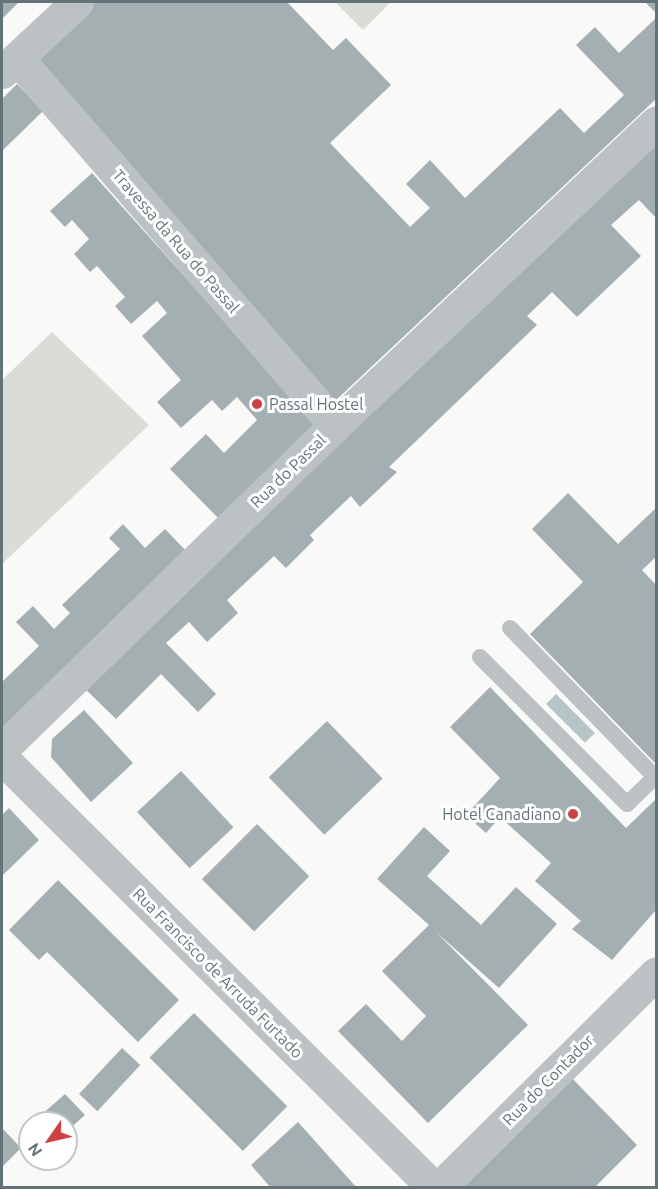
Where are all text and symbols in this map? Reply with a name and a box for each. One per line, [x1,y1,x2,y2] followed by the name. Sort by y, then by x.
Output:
[109,165,243,317] street label: Travessa da Rua do Passal
[269,394,363,414] place label: Passal Hostel
[250,397,264,411] marker: Passal Hostel
[246,430,330,512] street label: Rua do Passal
[442,804,561,824] place label: Hotel Canadiano
[566,807,580,821] marker: Hotel Canadiano
[129,884,307,1062] street label: Rua Francisco de Arruda Furtado
[498,1030,598,1130] street label: Rua do Contador
[18,1111,78,1171] north arrow
[24,1140,46,1160] text: N

